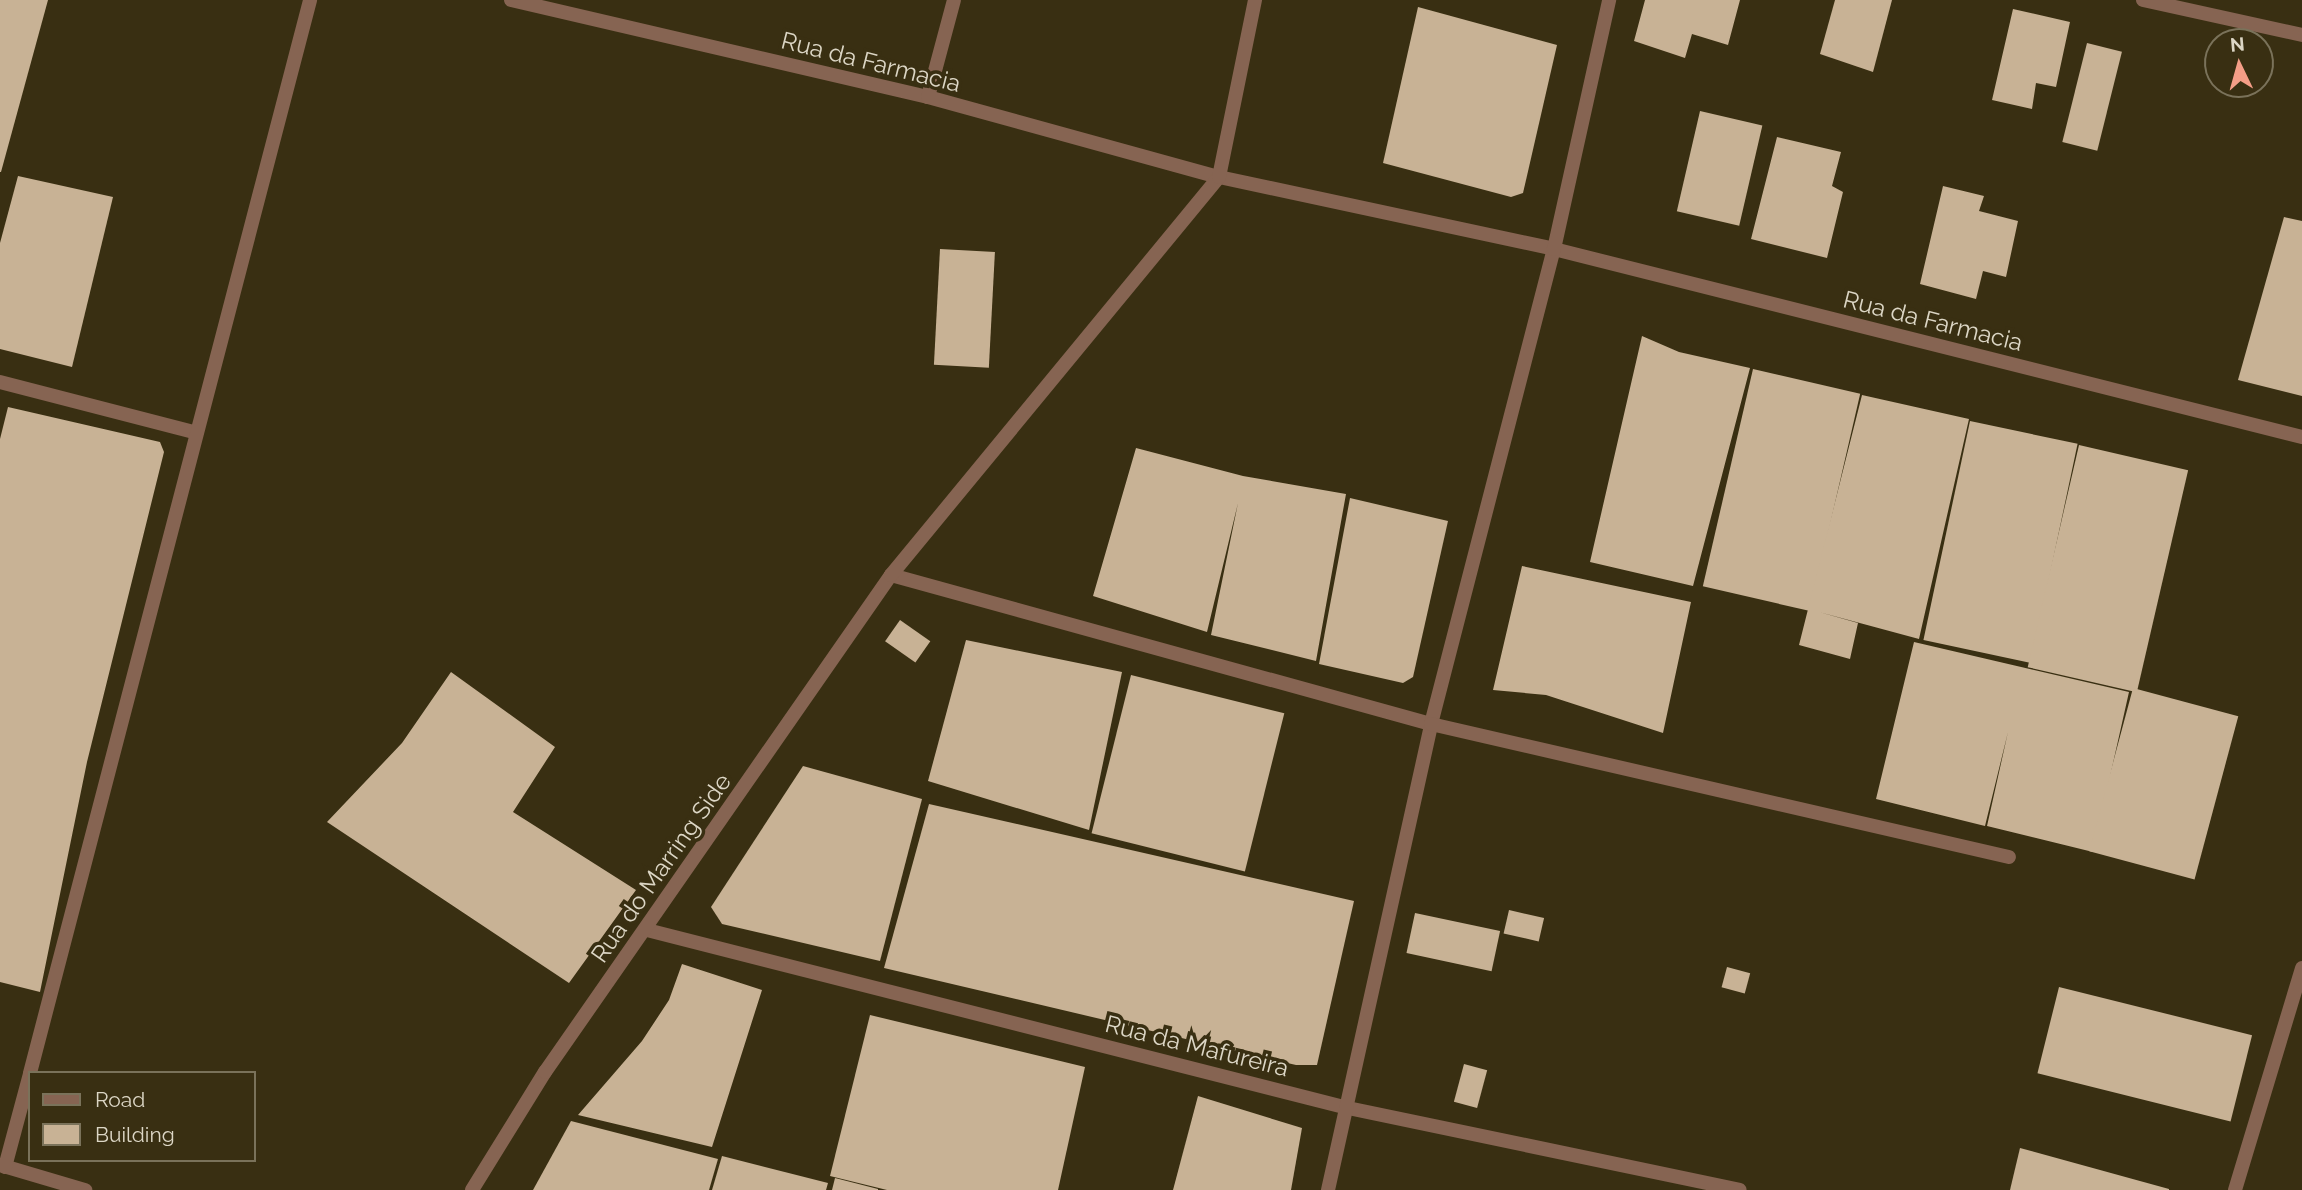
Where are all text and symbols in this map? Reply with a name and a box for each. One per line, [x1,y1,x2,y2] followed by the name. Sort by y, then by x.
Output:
[778,26,964,98] street label: Rua da Farmacia
[2204,28,2274,98] north arrow
[2229,32,2246,56] text: N
[1840,285,2026,357] street label: Rua da Farmacia
[585,768,737,968] street label: Rua do Marring Side
[1102,1009,1292,1083] street label: Rua da Mafureira
[28,1071,256,1162] legend
[95,1087,145,1112] text: Road
[95,1122,175,1147] text: Building

